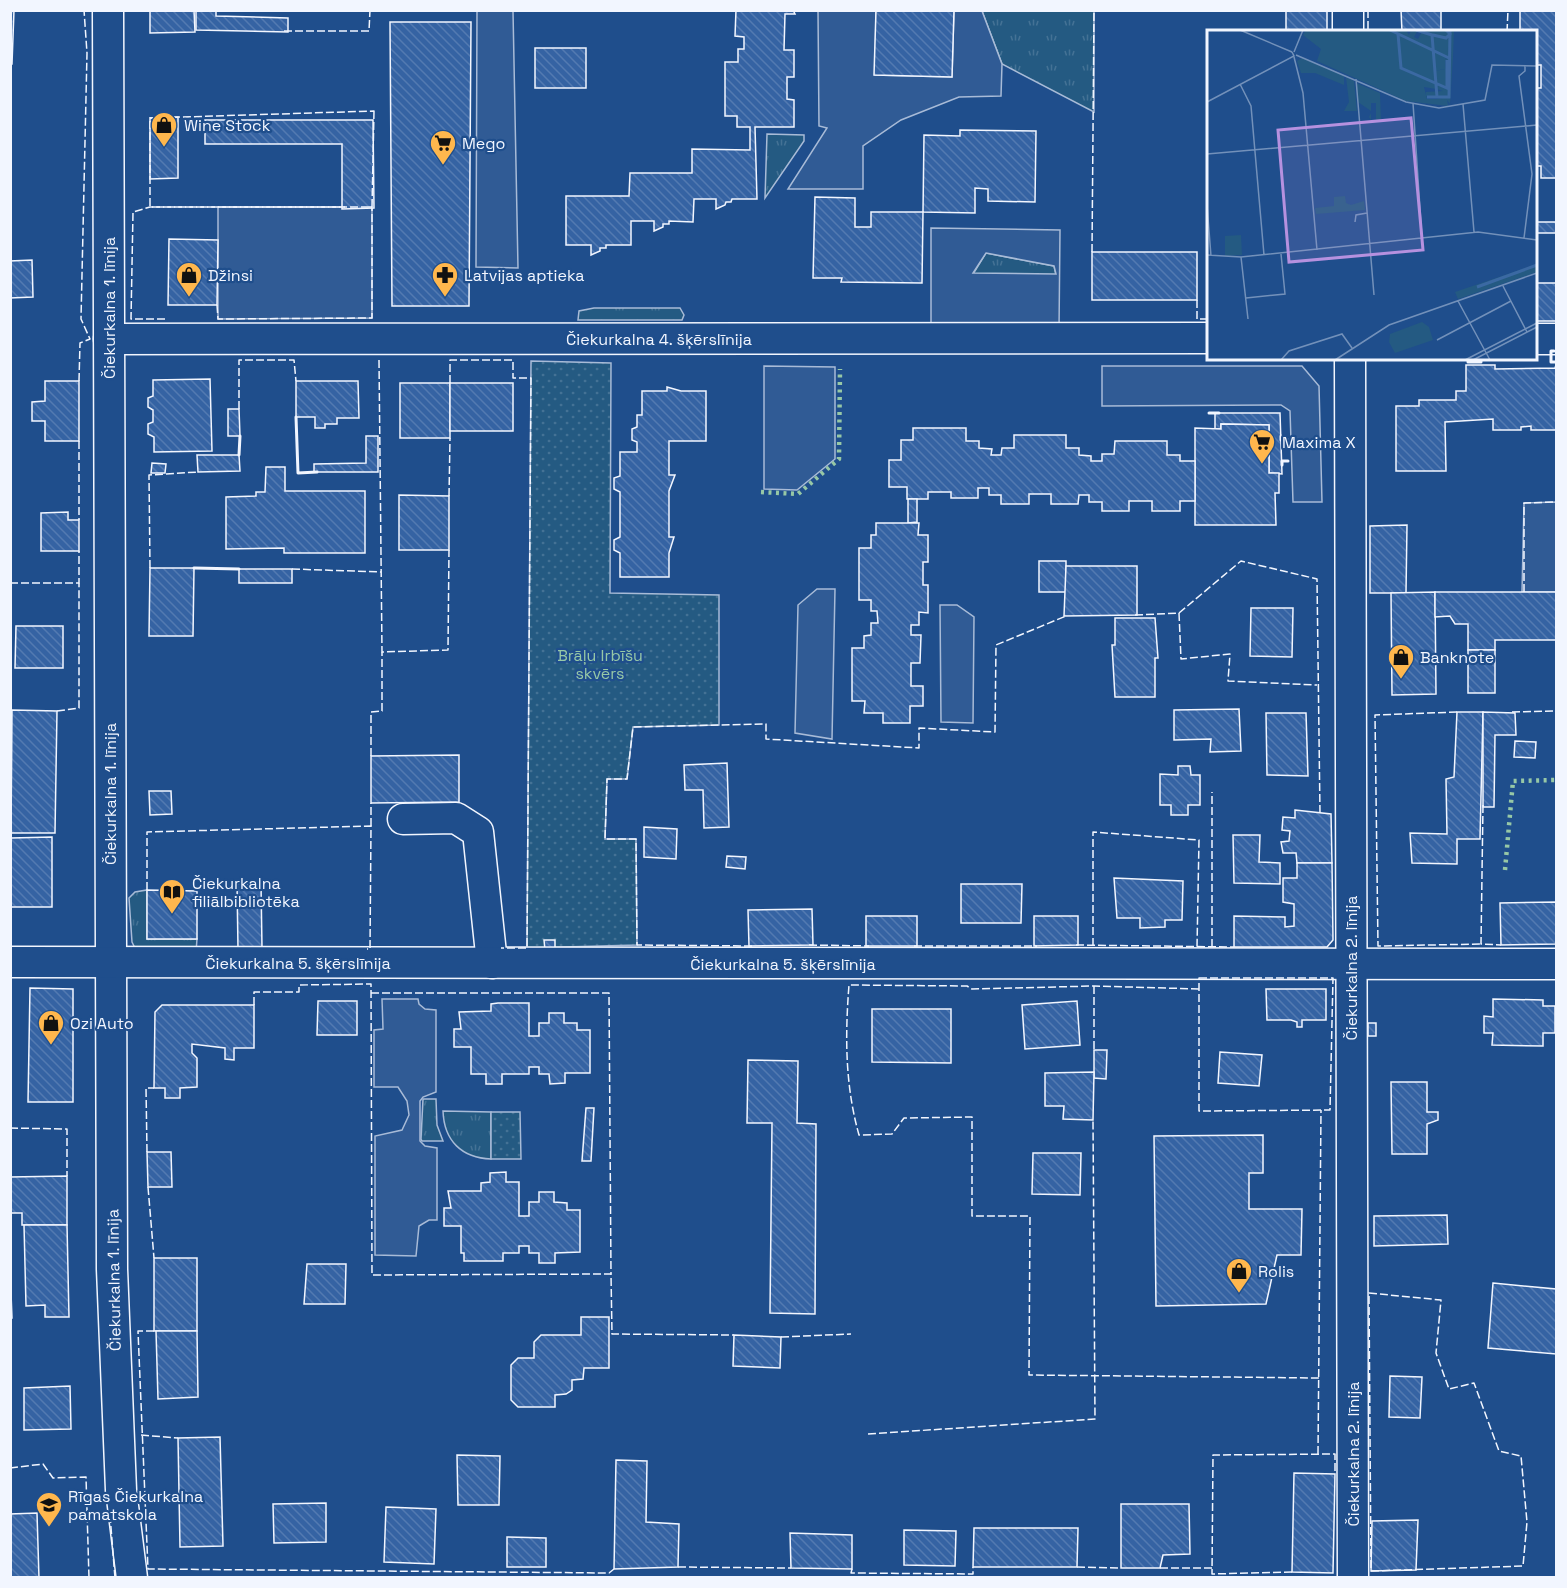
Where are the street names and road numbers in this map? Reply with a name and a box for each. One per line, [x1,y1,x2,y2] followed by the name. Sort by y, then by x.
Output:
[99,237,120,379] street label: Čiekurkalna 1. līnija
[566,329,752,350] street label: Čiekurkalna 4. šķērslīnija
[100,723,121,865] street label: Čiekurkalna 1. līnija
[1341,895,1362,1041] street label: Čiekurkalna 2. līnija
[205,953,391,974] street label: Čiekurkalna 5. šķērslīnija
[690,954,876,975] street label: Čiekurkalna 5. šķērslīnija
[102,1209,126,1351] street label: Čiekurkalna 1. līnija
[1343,1381,1364,1527] street label: Čiekurkalna 2. līnija

